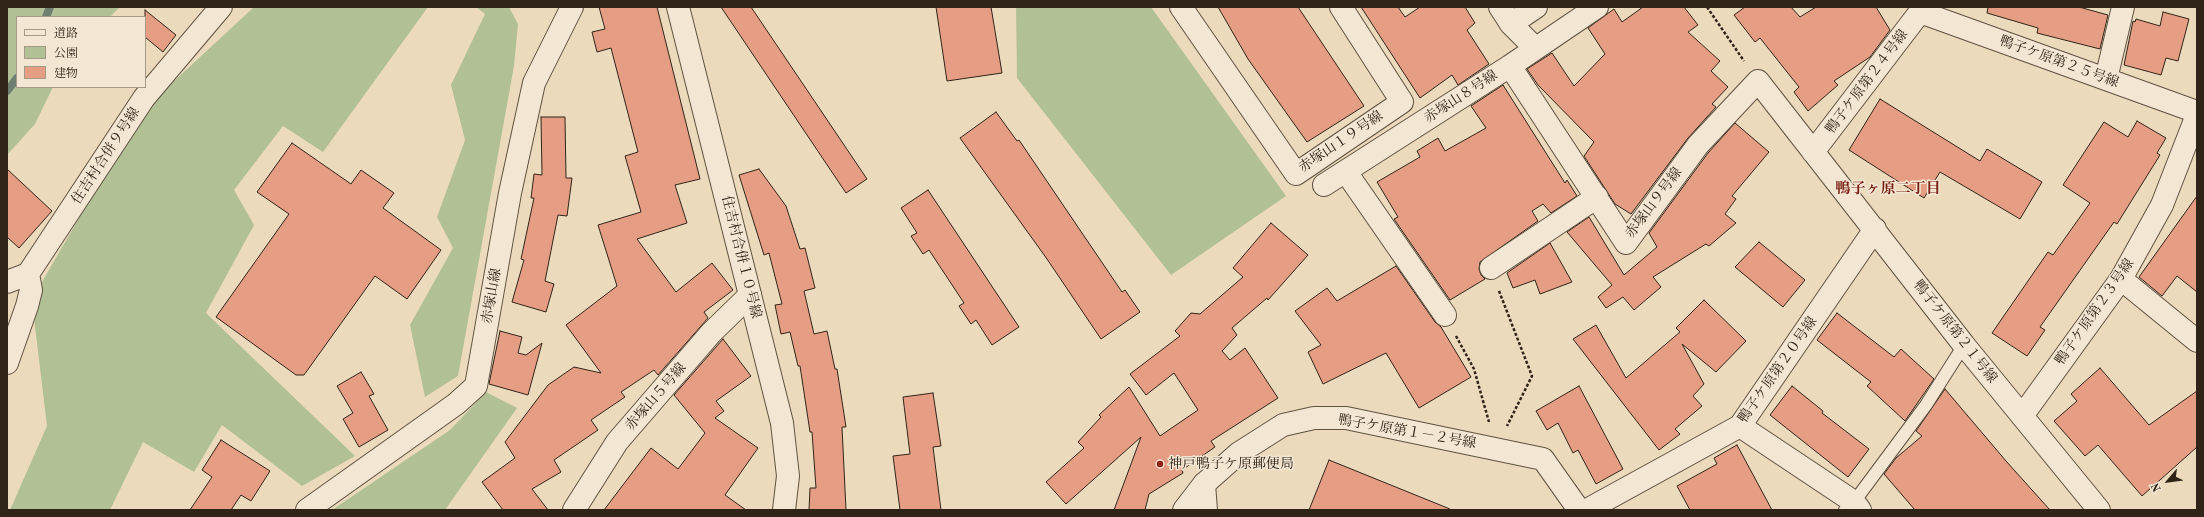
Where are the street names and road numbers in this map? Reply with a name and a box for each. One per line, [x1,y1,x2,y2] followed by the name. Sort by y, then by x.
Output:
[1822,27,1912,137] street label: 鴨子ケ原第２４号線
[1997,33,2121,91] street label: 鴨子ケ原第２５号線
[1421,67,1501,127] street label: 赤塚山８号線
[68,104,144,208] street label: 住吉村合併９号線
[1296,108,1386,176] street label: 赤塚山１９号線
[1622,164,1686,242] street label: 赤塚山９号線
[718,194,764,320] street label: 住吉村合併１０号線
[2052,256,2138,368] street label: 鴨子ケ原第２３号線
[479,267,505,325] street label: 赤塚山線
[1910,277,2000,387] street label: 鴨子ケ原第２１号線
[1735,314,1821,426] street label: 鴨子ケ原第２０号線
[622,360,690,434] street label: 赤塚山５号線
[1337,412,1477,452] street label: 鴨子ケ原第１－２号線

